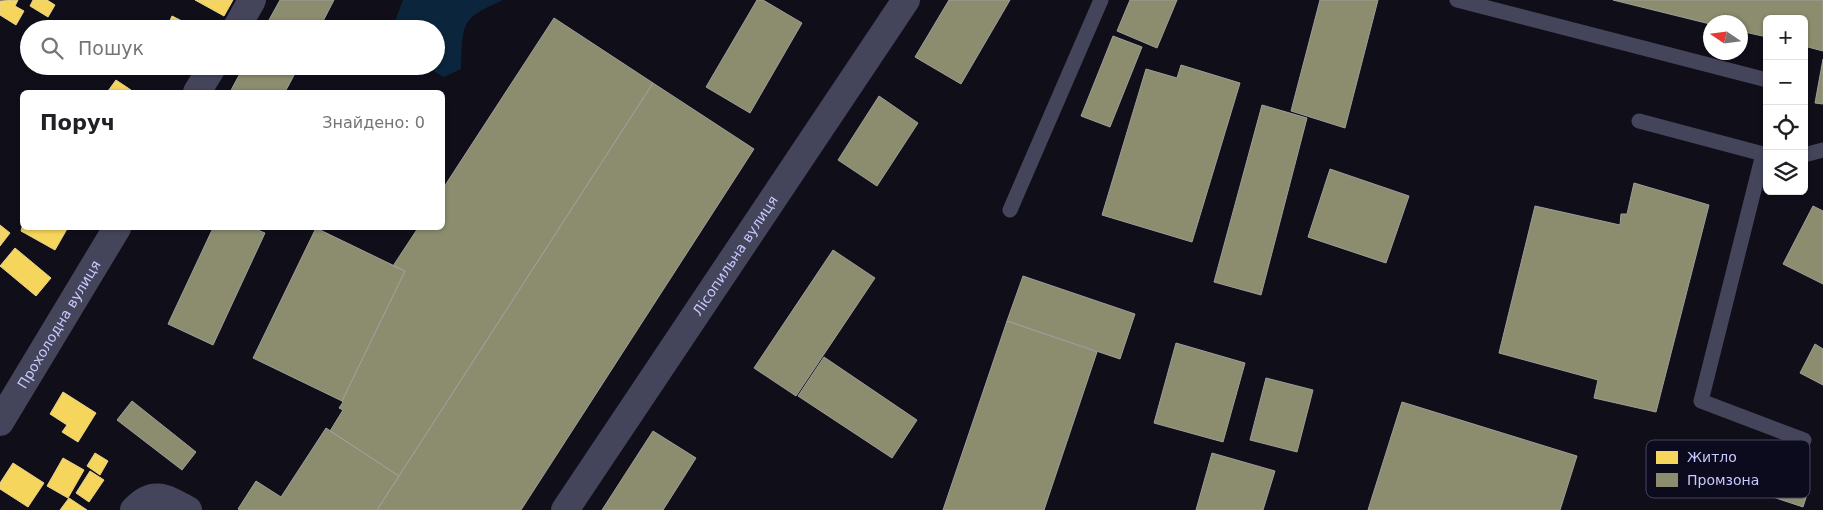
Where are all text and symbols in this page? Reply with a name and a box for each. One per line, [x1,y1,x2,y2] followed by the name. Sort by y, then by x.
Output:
[1703,15,1748,60] north arrow
[1763,15,1808,195] map controls
[1763,15,1808,60] button: +
[20,20,445,75] search box
[38,34,66,62] icon: search
[78,37,144,59] text: Пошук
[1763,60,1808,105] button: −
[1763,105,1808,150] button: locate
[40,111,115,135] text: Поруч
[322,113,425,132] text: Знайдено: 0
[1763,150,1808,195] button: layers
[689,193,781,319] street label: Лісопильна вулиця
[14,257,104,391] street label: Прохолодна вулиця
[1646,440,1810,498] legend
[1687,449,1737,465] text: Житло
[1687,472,1759,488] text: Промзона

